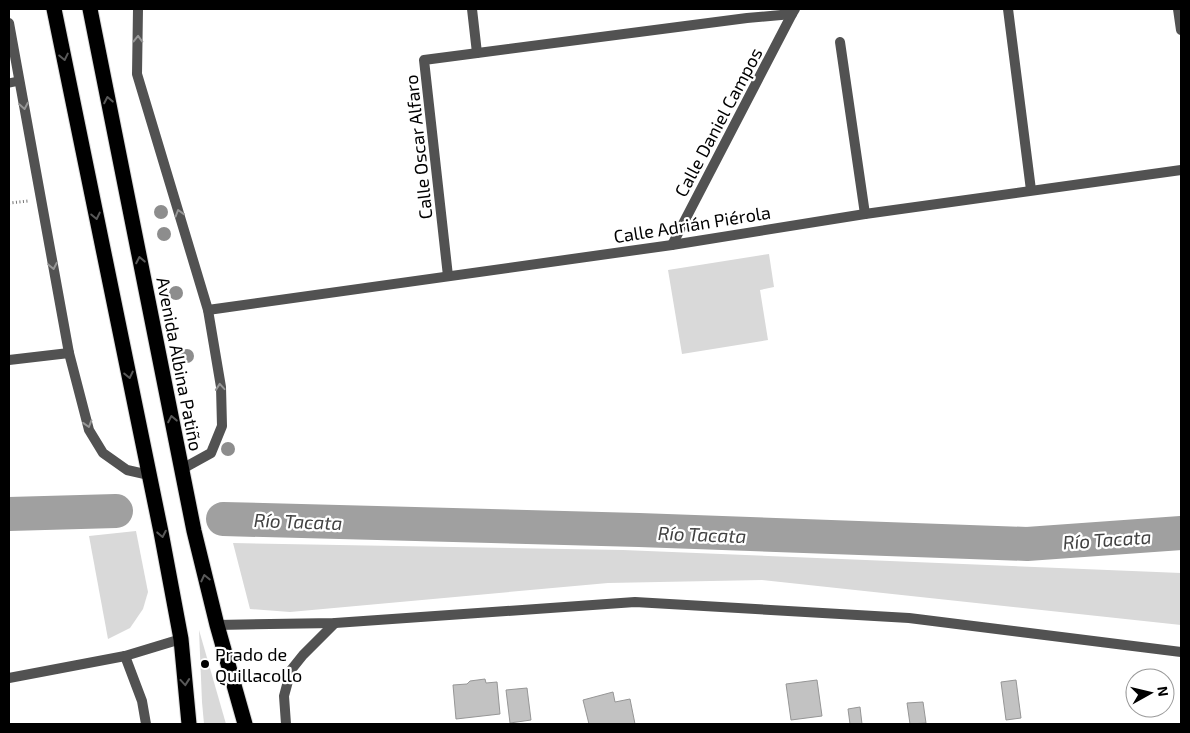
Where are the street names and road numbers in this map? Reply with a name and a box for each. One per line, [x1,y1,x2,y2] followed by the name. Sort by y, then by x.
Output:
[669,44,767,200] street label: Calle Daniel Campos
[399,74,437,220] street label: Calle Oscar Alfaro
[612,201,772,247] street label: Calle Adrián Piérola
[152,275,208,453] street label: Avenida Albina Patiño

